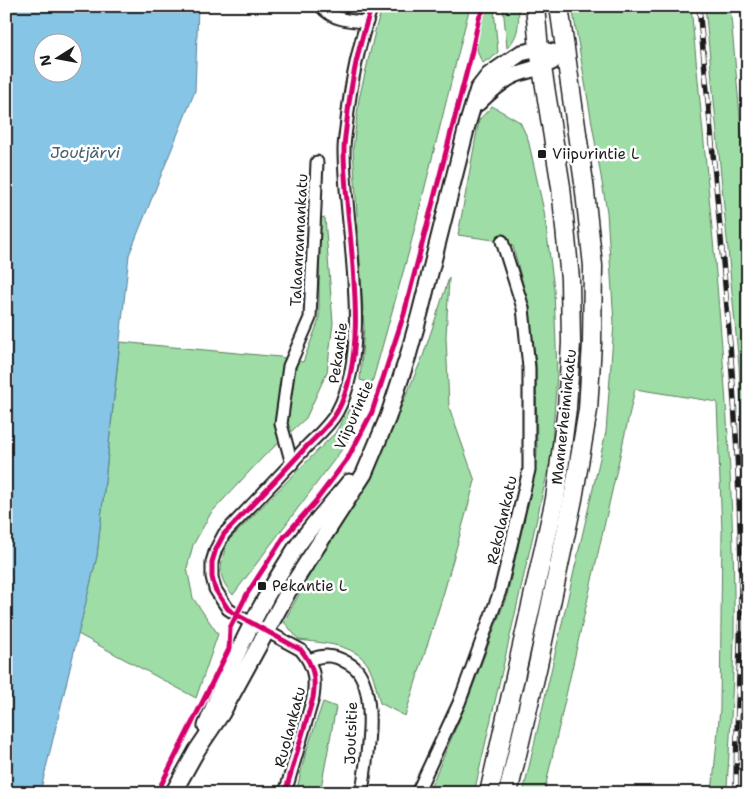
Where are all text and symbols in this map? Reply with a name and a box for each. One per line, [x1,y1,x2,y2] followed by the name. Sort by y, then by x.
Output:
[32,32,82,82] north arrow
[35,53,55,68] text: N
[50,142,120,163] water label: Joutjärvi
[552,144,639,164] place label: Viipurintie L
[536,148,548,160] marker: Viipurintie L
[286,173,312,307] street label: Talaanrannankatu
[324,321,352,385] street label: Pekantie
[547,348,581,486] street label: Mannerheiminkatu
[330,377,378,453] street label: Viipurintie
[482,474,522,566] street label: Rekolankatu
[272,576,347,596] place label: Pekantie L
[256,580,268,592] marker: Pekantie L
[270,684,310,770] street label: Ruolankatu
[340,701,362,765] street label: Joutsitie

